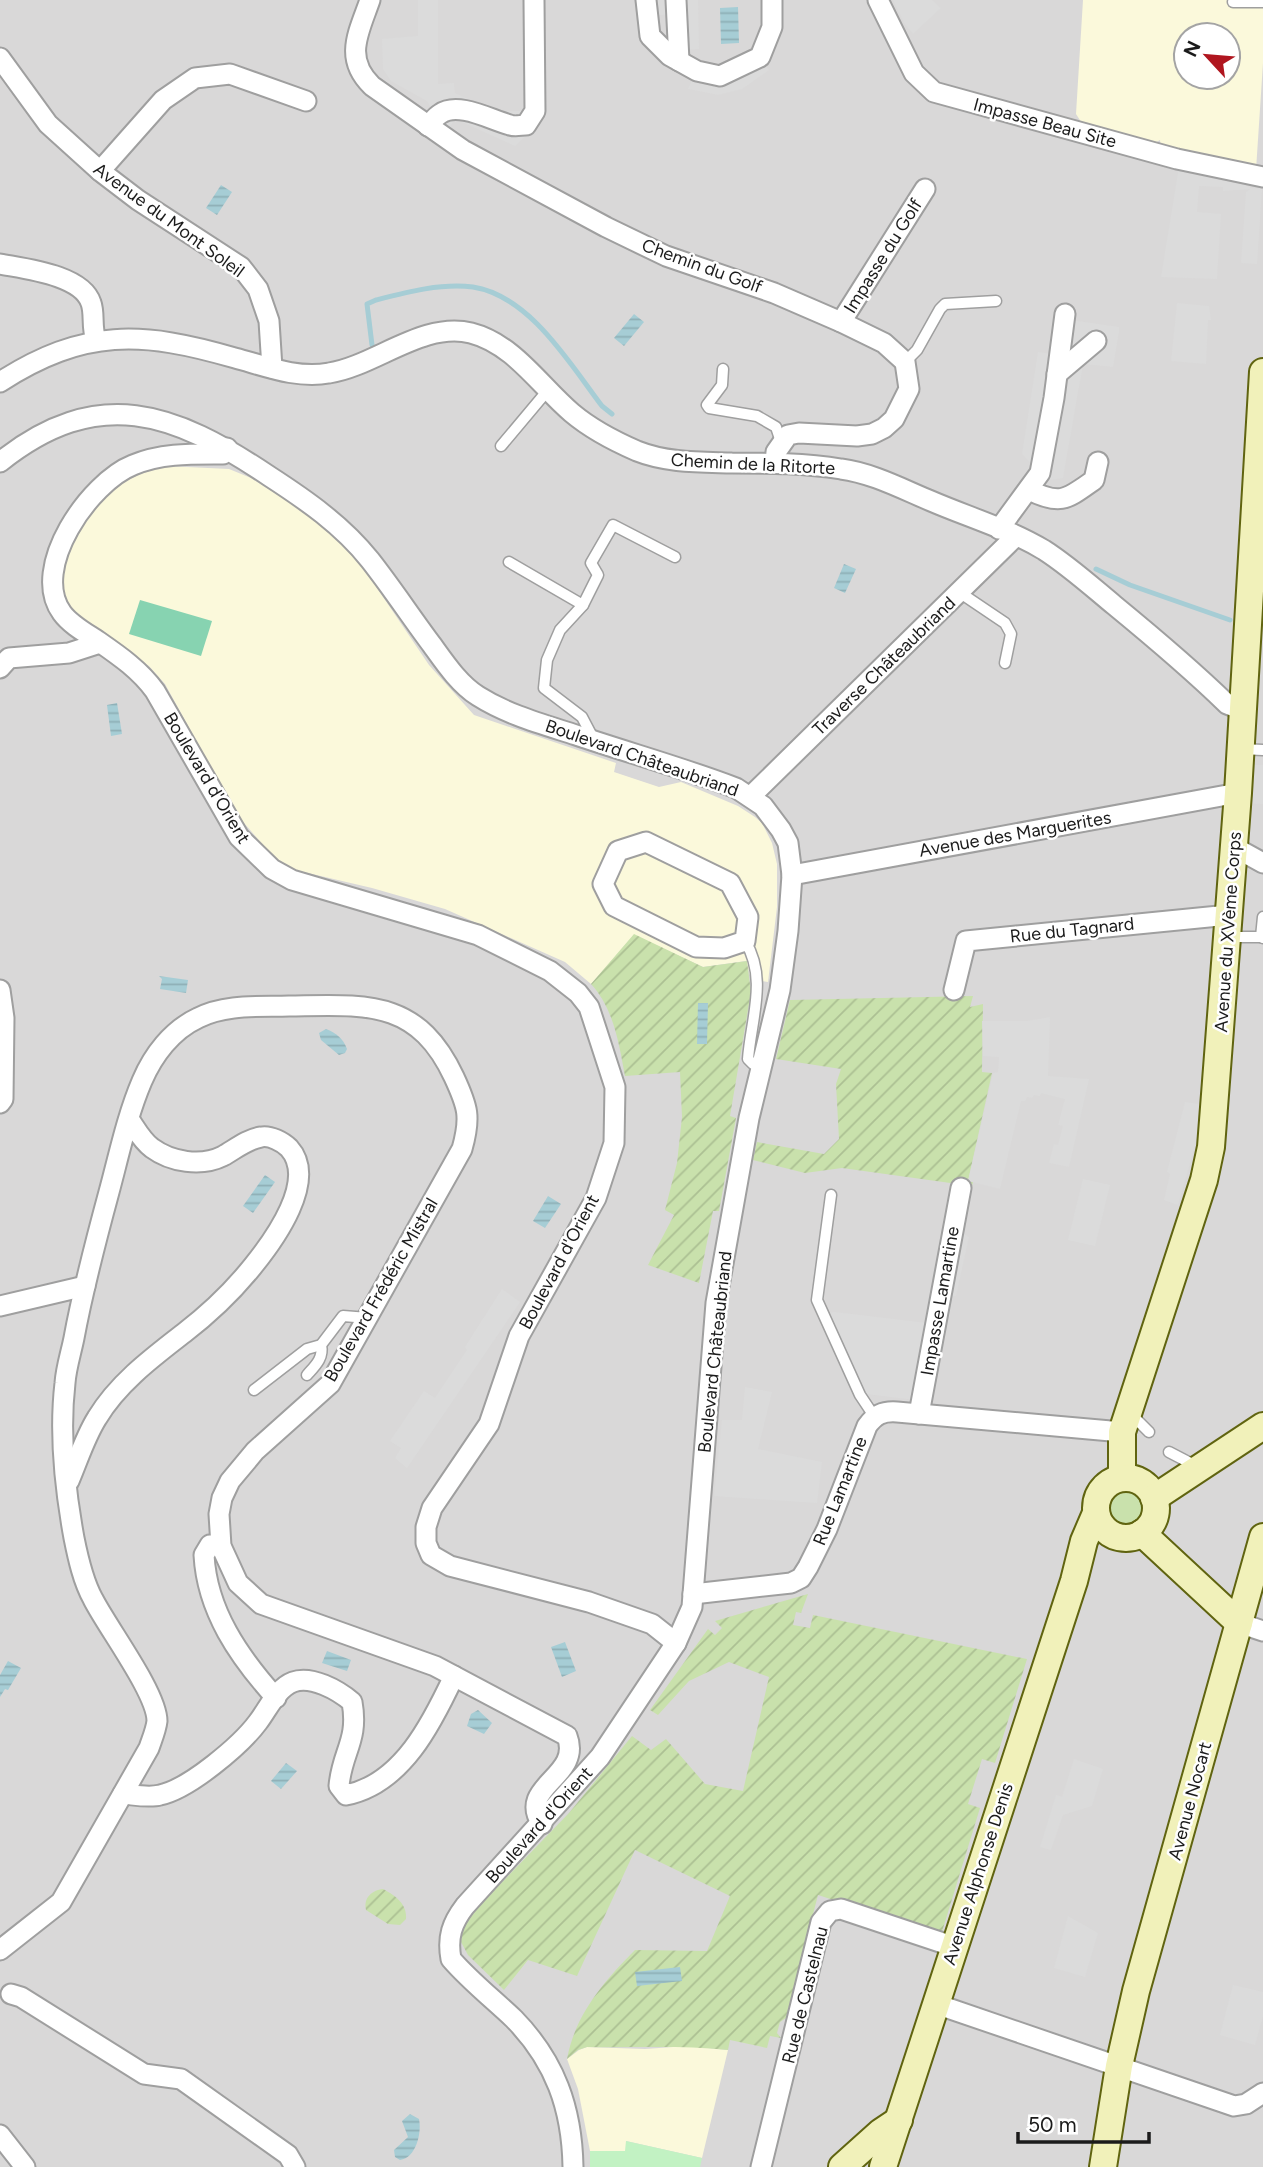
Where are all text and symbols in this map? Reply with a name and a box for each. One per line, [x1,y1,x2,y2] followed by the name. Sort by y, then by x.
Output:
[1172,21,1242,91] north arrow
[1179,37,1206,60] text: N
[971,93,1119,153] street label: Impasse Beau Site
[89,158,249,282] street label: Avenue du Mont Soleil
[839,194,927,317] street label: Impasse du Golf
[639,234,766,298] street label: Chemin du Golf
[670,449,836,479] street label: Chemin de la Ritorte
[808,592,960,740] street label: Traverse Châteaubriand
[159,708,255,848] street label: Boulevard d'Orient
[542,715,742,801] street label: Boulevard Châteaubriand
[917,806,1113,862] street label: Avenue des Marguerites
[1210,831,1246,1033] street label: Avenue du XVème Corps
[1009,913,1135,947] street label: Rue du Tagnard
[514,1191,604,1333] street label: Boulevard d'Orient
[319,1194,443,1386] street label: Boulevard Frédéric Mistral
[916,1225,964,1377] street label: Impasse Lamartine
[693,1250,737,1454] street label: Boulevard Châteaubriand
[808,1433,872,1549] street label: Rue Lamartine
[1164,1739,1216,1863] street label: Avenue Nocart
[481,1762,597,1888] street label: Boulevard d'Orient
[938,1780,1018,1968] street label: Avenue Alphonse Denis
[777,1924,833,2066] street label: Rue de Castelnau
[1018,2100,1149,2144] scale bar
[1028,2112,1077,2137] text: 50 m

